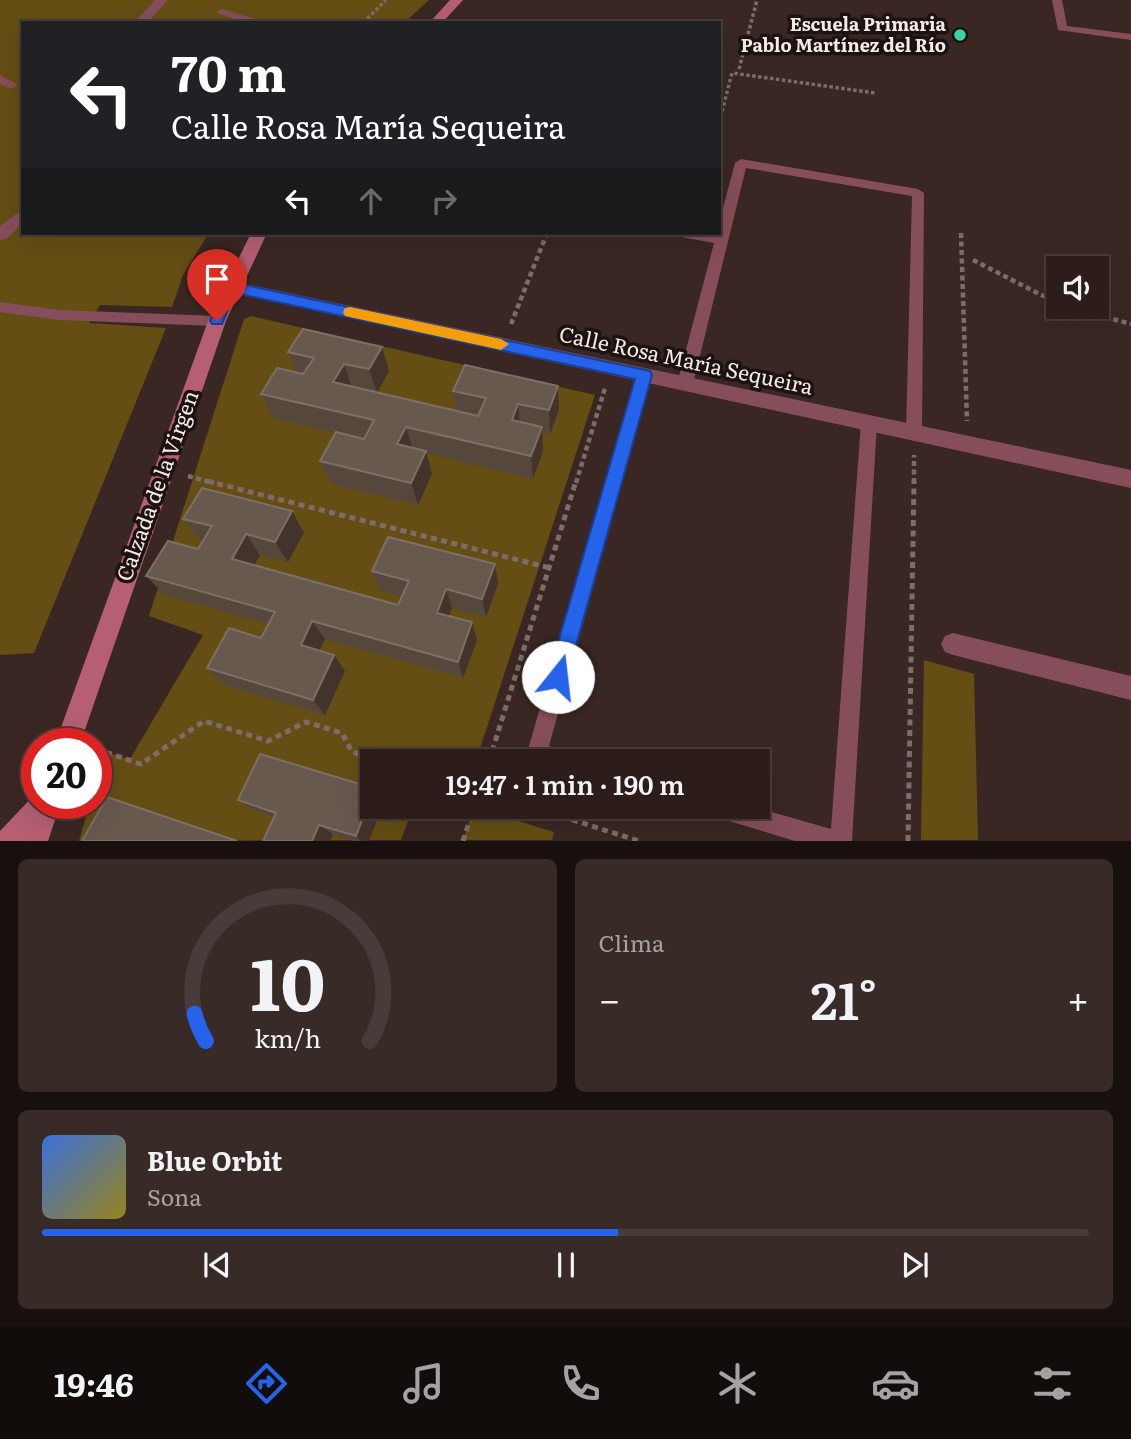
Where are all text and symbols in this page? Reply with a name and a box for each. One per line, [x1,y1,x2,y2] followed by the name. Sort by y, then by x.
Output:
[741,10,947,58] place label: Escuela Primaria Pablo Martínez del Río
[952,27,968,43] marker: Escuela Primaria Pablo Martínez del Río
[171,34,286,107] text: 70 m
[56,49,147,140] icon: left
[171,101,565,149] text: Calle Rosa María Sequeira
[279,182,317,220] icon: left
[352,182,390,220] icon: ahead
[425,182,463,220] icon: right
[187,249,247,321] pin
[1046,256,1109,319] map controls
[1046,256,1109,319] button: sound
[198,260,236,298] icon: arrive
[557,316,817,401] street label: Calle Rosa María Sequeira
[107,385,205,585] street label: Calzada de la Virgen
[521,640,595,714] position arrow
[21,728,112,819] speed limit sign: 20
[445,764,685,803] text: 19:47 · 1 min · 190 m
[599,925,664,959] text: Clima
[250,926,325,1034] text: 10
[811,959,877,1036] text: 21°
[599,969,621,1026] text: −
[1067,969,1089,1026] text: +
[254,1019,321,1056] text: km/h
[147,1140,282,1179] text: Blue Orbit
[147,1179,202,1213] text: Sona
[198,1246,236,1284] icon: previous
[547,1246,585,1284] icon: pause
[896,1246,934,1284] icon: next
[54,1359,134,1407] text: 19:46
[242,1359,291,1408] icon: directions
[399,1359,448,1408] icon: music
[556,1359,605,1408] icon: phone
[713,1359,762,1408] icon: climate
[871,1359,920,1408] icon: car
[1028,1359,1077,1408] icon: filters

